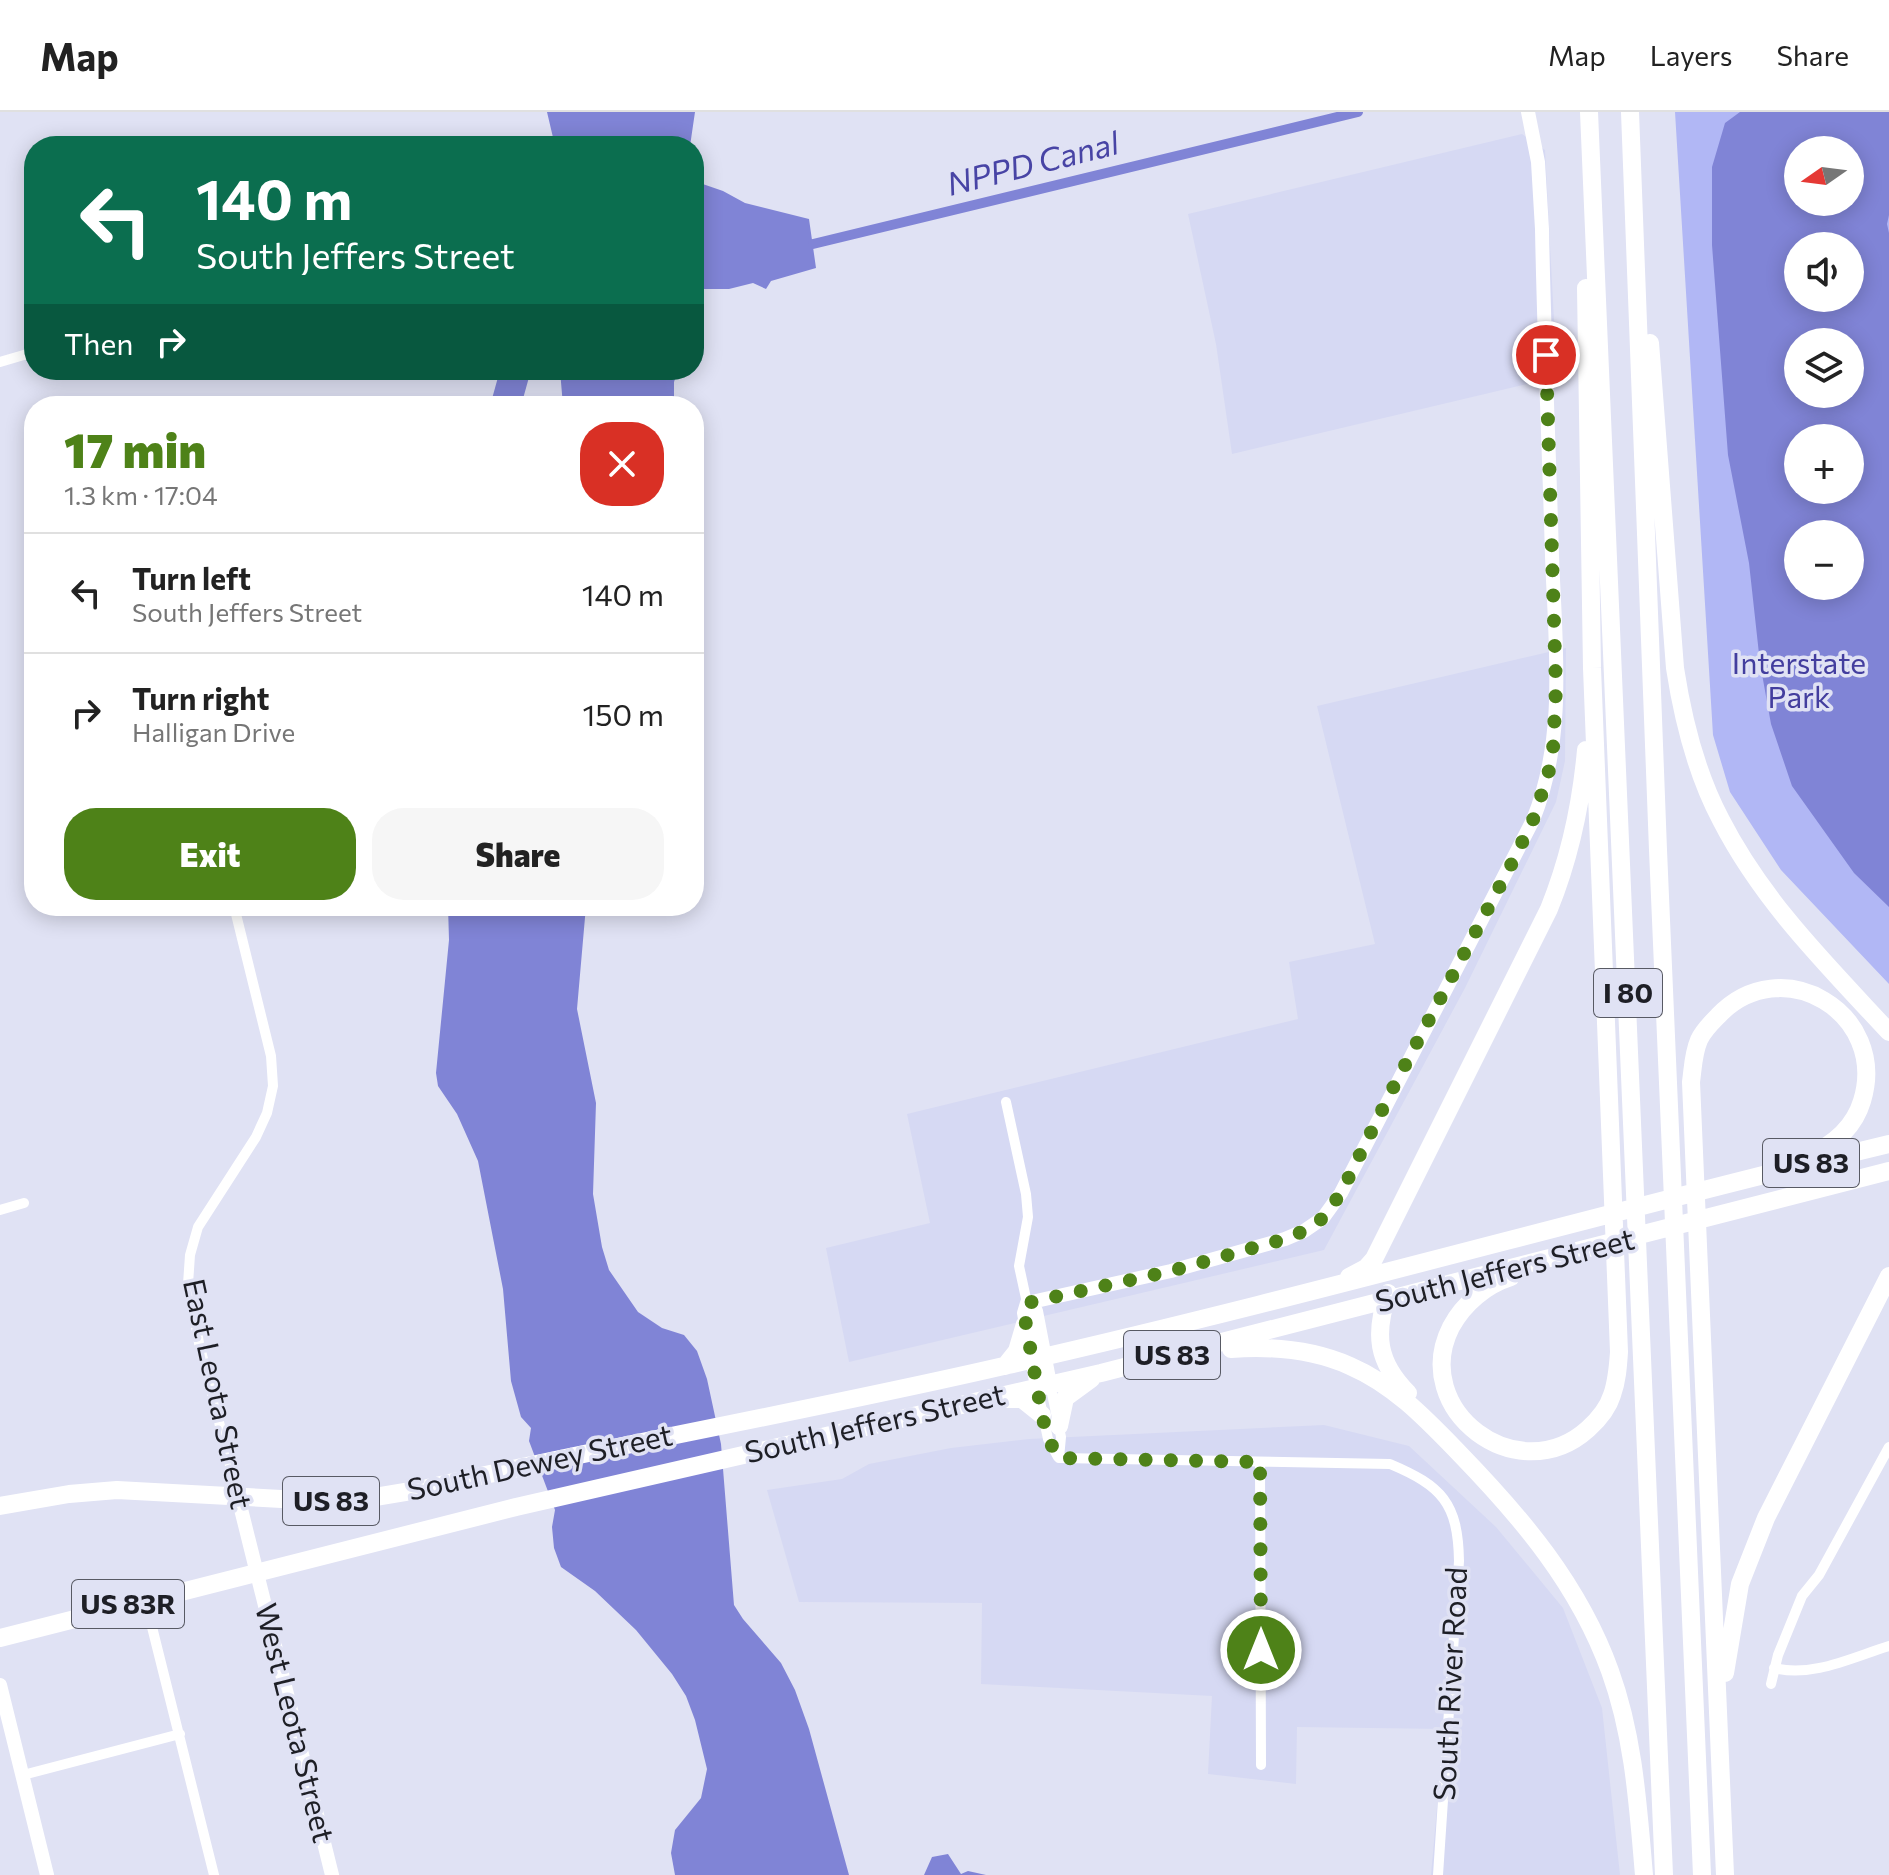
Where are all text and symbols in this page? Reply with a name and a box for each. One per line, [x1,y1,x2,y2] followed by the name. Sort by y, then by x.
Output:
[40,32,119,79] text: Map
[1548,38,1606,72] text: Map
[1650,38,1732,72] text: Layers
[1776,38,1849,72] text: Share
[942,121,1124,203] water label: NPPD Canal
[1784,136,1864,216] north arrow
[1784,136,1864,600] map controls
[196,163,352,232] text: 140 m
[64,168,168,272] icon: left
[196,232,515,276] text: South Jeffers Street
[1784,232,1864,312] button: sound
[149,320,193,364] icon: right
[1512,321,1580,389] pin
[64,324,133,361] text: Then
[1784,328,1864,408] button: layers
[1524,333,1568,377] icon: arrive
[64,419,206,478] text: 17 min
[580,422,664,506] button: close
[1784,424,1864,504] button: +
[64,479,217,510] text: 1.3 km · 17:04
[1784,520,1864,600] button: −
[132,559,251,596] text: Turn left
[64,571,108,615] icon: left
[582,575,664,612] text: 140 m
[132,596,362,627] text: South Jeffers Street
[1732,643,1866,714] park label: Interstate Park
[132,679,269,716] text: Turn right
[64,691,108,735] icon: right
[582,695,664,732] text: 150 m
[132,716,295,747] text: Halligan Drive
[64,808,356,900] button: Exit
[372,808,664,900] button: Share
[1594,969,1662,1017] road number: I 80
[1763,1139,1859,1187] road number: US 83
[1371,1218,1638,1319] street label: South Jeffers Street
[177,1275,262,1512] street label: East Leota Street
[1124,1331,1220,1379] road number: US 83
[741,1374,1008,1469] street label: South Jeffers Street
[404,1414,675,1507] street label: South Dewey Street
[283,1477,379,1525] road number: US 83
[1424,1566,1473,1802] street label: South River Road
[72,1580,184,1628] road number: US 83R
[249,1599,344,1846] street label: West Leota Street
[1219,1608,1303,1692] position arrow

